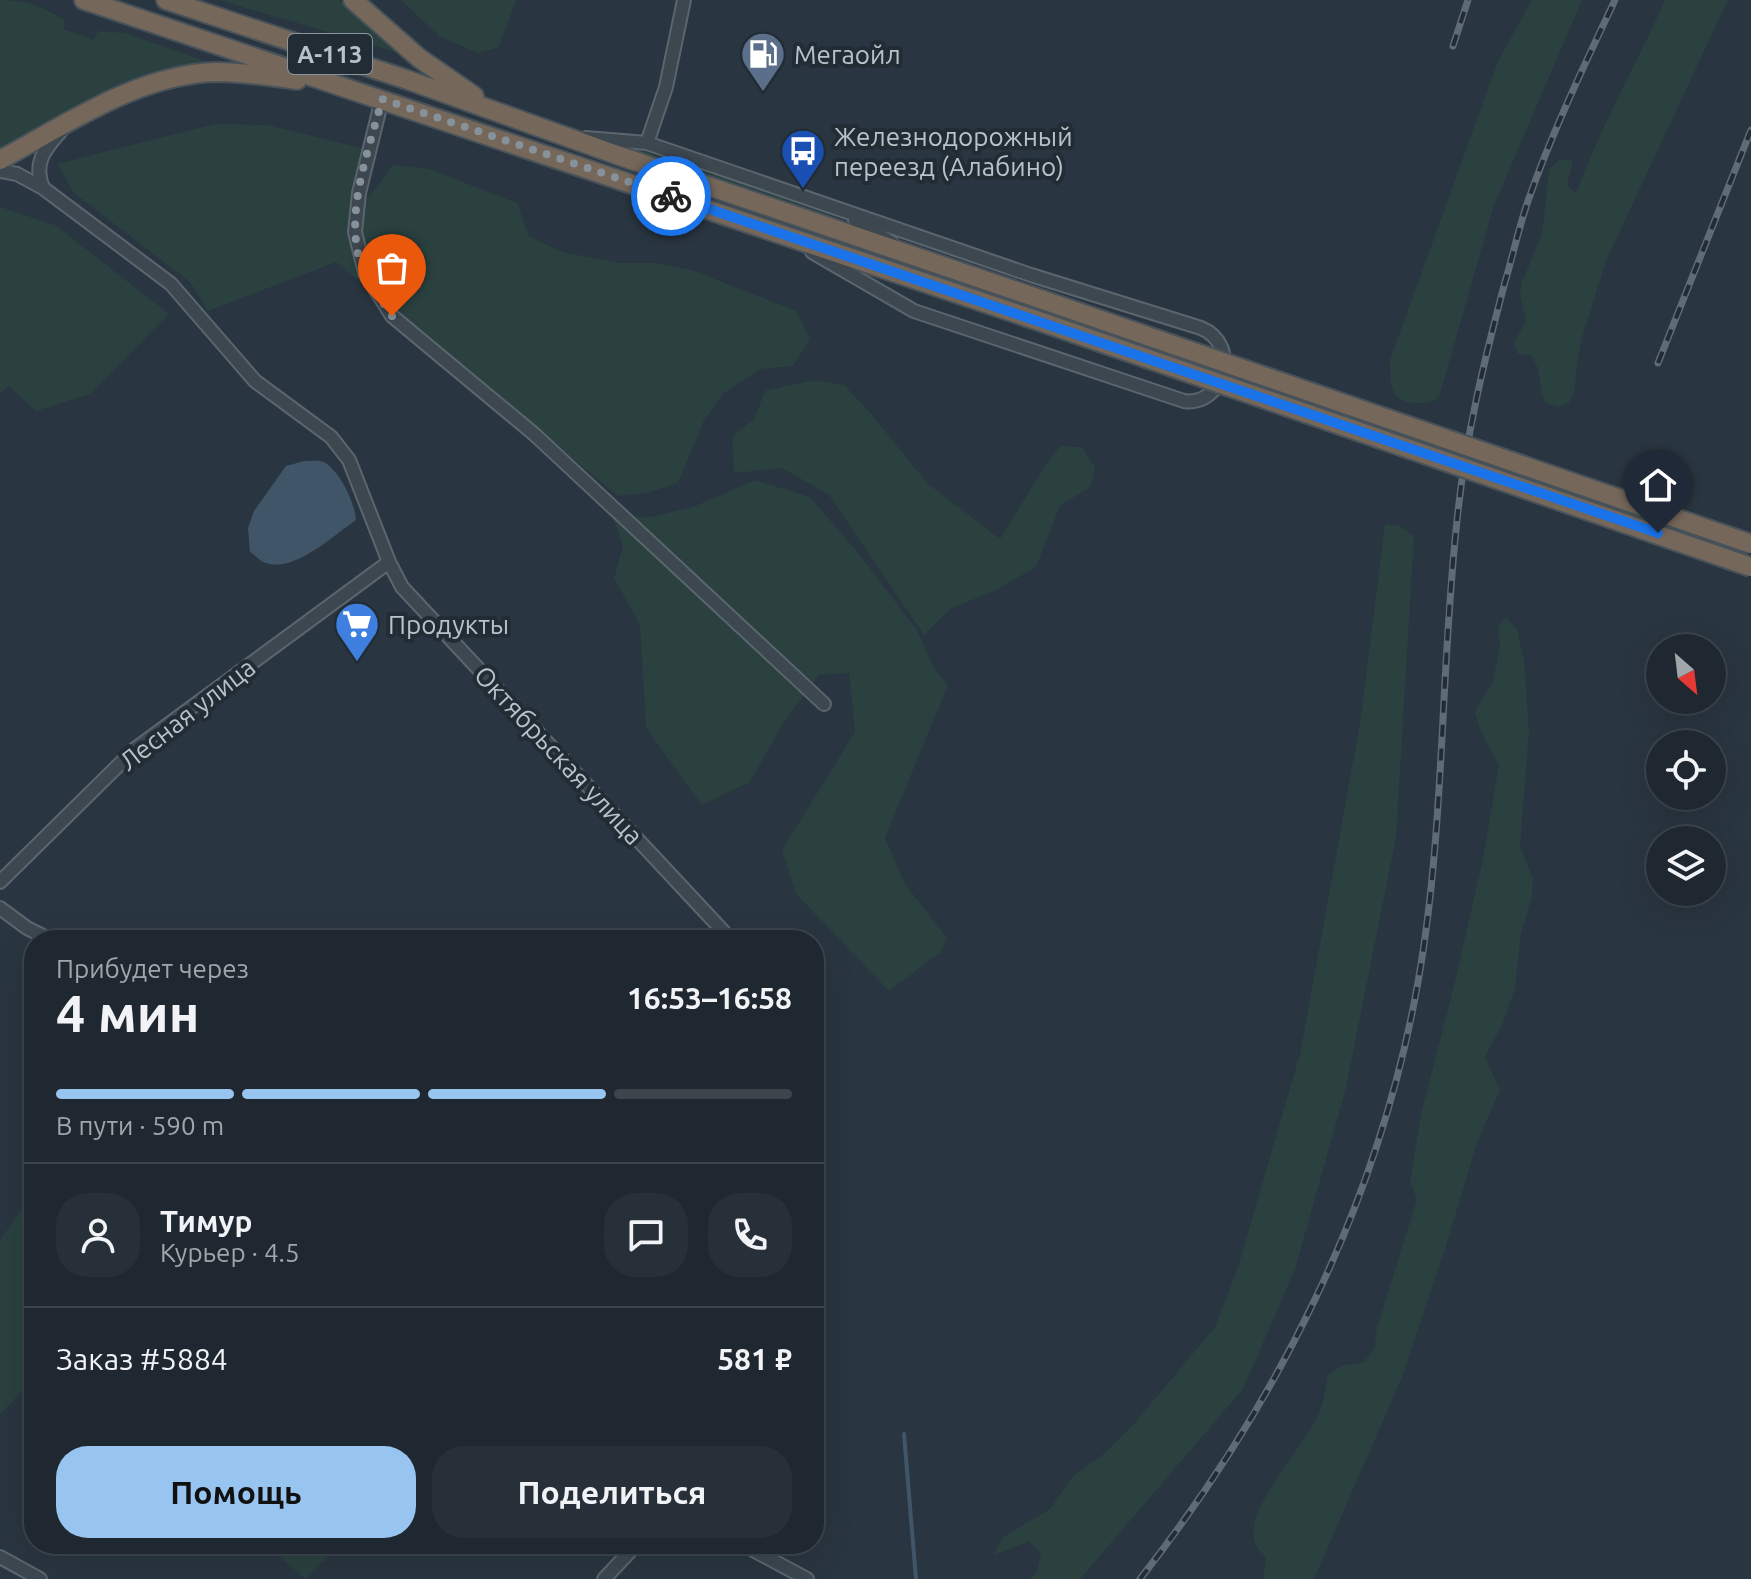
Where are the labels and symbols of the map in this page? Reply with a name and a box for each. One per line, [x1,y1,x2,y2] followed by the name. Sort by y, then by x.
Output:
[739,30,787,93] fuel station icon: Мегаойл
[288,34,372,74] road number: А-113
[794,40,901,69] place label: Мегаойл
[834,122,1073,181] place label: Железнодорожный переезд (Алабино)
[779,127,827,190] bus stop icon: Железнодорожный переезд (Алабино)
[631,156,711,236] courier
[358,234,426,316] pin
[1624,451,1692,533] pin
[333,600,381,663] supermarket icon: Продукты
[388,610,509,639] place label: Продукты
[1646,634,1726,714] north arrow
[113,652,261,776] street label: Лесная улица
[469,660,649,850] street label: Октябрьская улица

